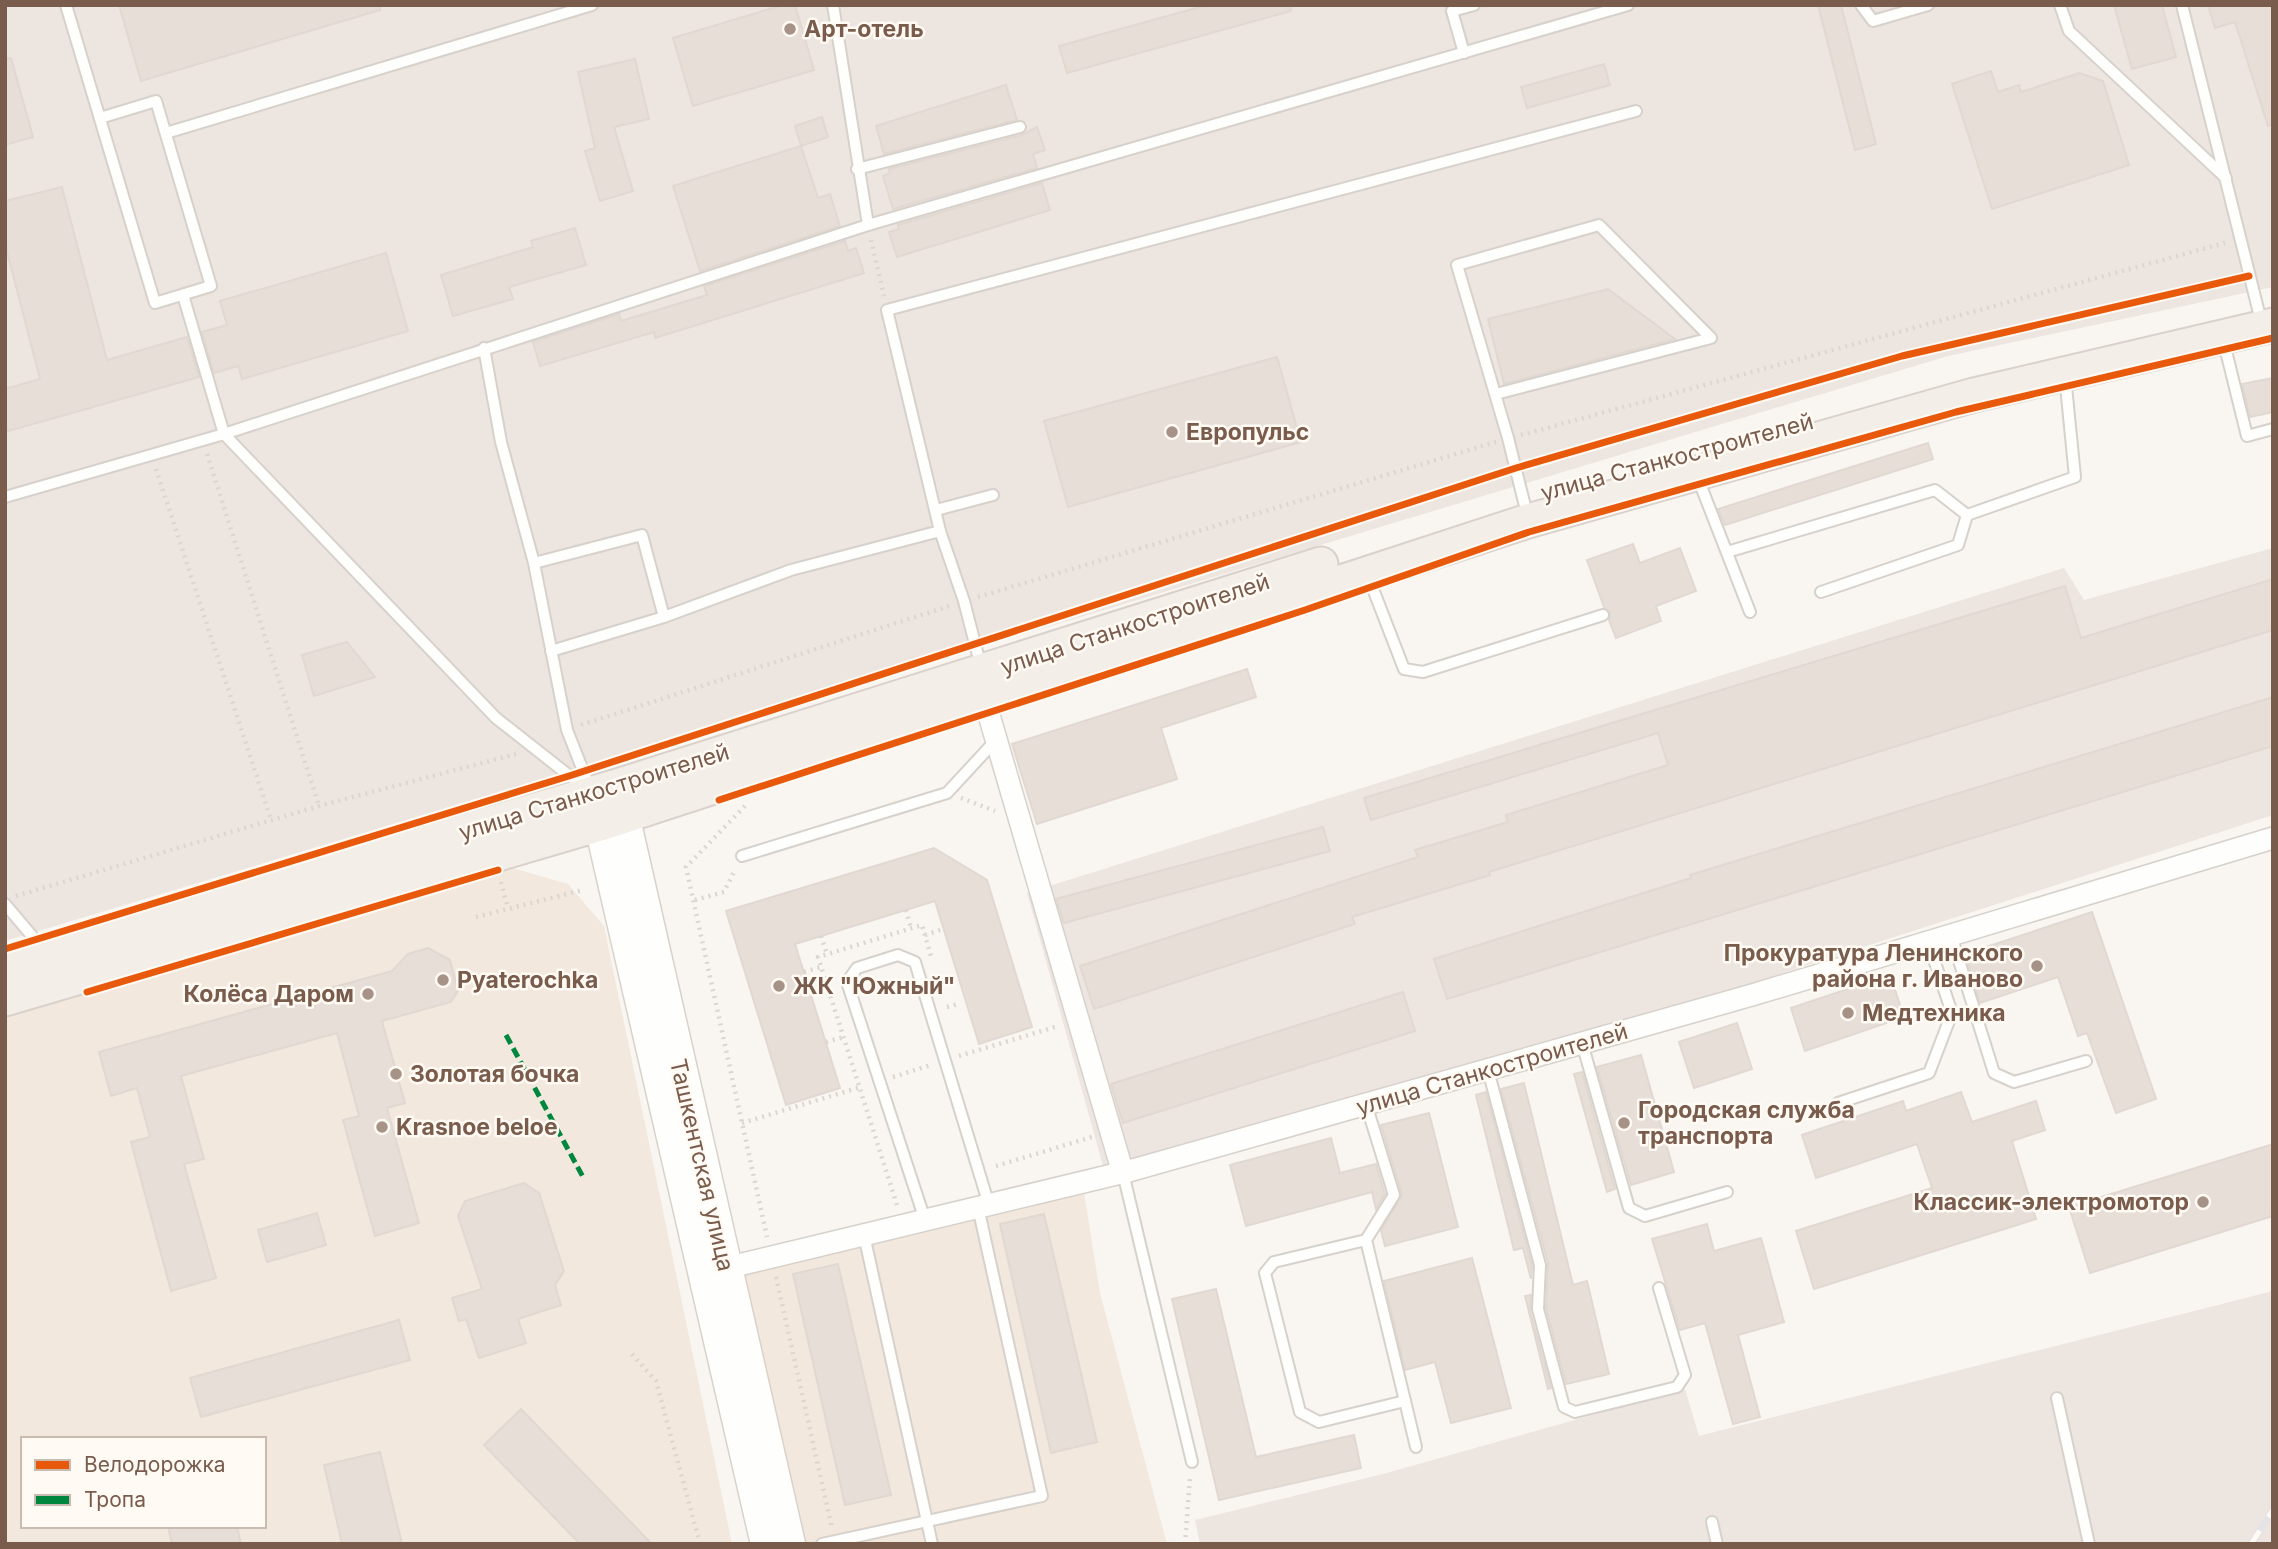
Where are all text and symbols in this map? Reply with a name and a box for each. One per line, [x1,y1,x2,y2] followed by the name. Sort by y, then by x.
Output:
[804,15,924,43] place label: Арт-отель
[782,21,798,37] marker: Арт-отель
[1538,407,1816,507] street label: улица Станкостроителей
[1186,418,1309,446] place label: Европульс
[1164,424,1180,440] marker: Европульс
[997,567,1273,681] street label: улица Станкостроителей
[455,737,733,847] street label: улица Станкостроителей
[1724,939,2023,993] place label: Прокуратура Ленинского района г. Иваново
[2029,958,2045,974] marker: Прокуратура Ленинского района г. Иваново
[457,966,598,994] place label: Pyaterochka
[435,972,451,988] marker: Pyaterochka
[793,972,956,1000] place label: ЖК "Южный"
[771,978,787,994] marker: ЖК "Южный"
[184,980,354,1008] place label: Колёса Даром
[360,986,376,1002] marker: Колёса Даром
[1862,999,2006,1027] place label: Медтехника
[1840,1005,1856,1021] marker: Медтехника
[1353,1017,1631,1121] street label: улица Станкостроителей
[664,1056,740,1274] street label: Ташкентская улица
[410,1060,579,1088] place label: Золотая бочка
[388,1066,404,1082] marker: Золотая бочка
[1638,1096,1855,1150] place label: Городская служба транспорта
[396,1113,558,1141] place label: Krasnoe beloe
[1616,1115,1632,1131] marker: Городская служба транспорта
[374,1119,390,1135] marker: Krasnoe beloe
[1913,1188,2189,1216] place label: Классик-электромотор
[2195,1194,2211,1210] marker: Классик-электромотор
[21,1437,266,1528] legend
[84,1452,226,1477] text: Велодорожка
[84,1487,146,1512] text: Тропа

